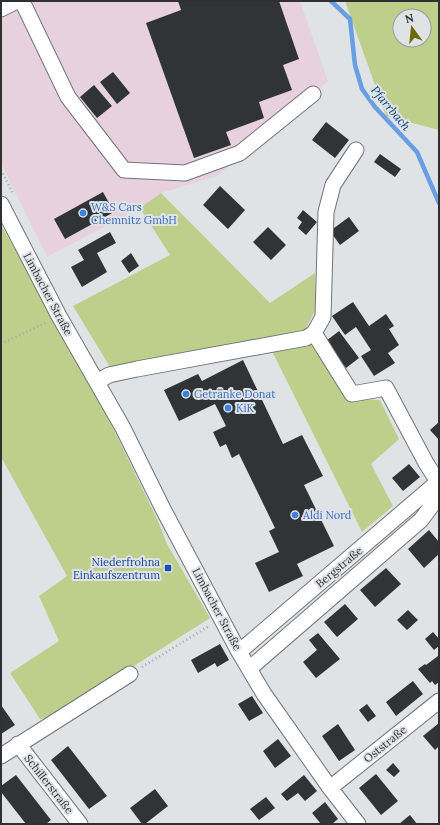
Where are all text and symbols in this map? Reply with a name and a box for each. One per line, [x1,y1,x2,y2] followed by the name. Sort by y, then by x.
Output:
[392,8,432,48] north arrow
[403,10,416,26] text: N
[368,83,414,133] water label: Pfarrbach
[91,200,177,227] place label: W&S Cars Chemnitz GmbH
[78,208,88,218] marker: W&S Cars Chemnitz GmbH
[20,250,76,338] street label: Limbacher Straße
[194,387,276,401] place label: Getränke Donat
[181,389,191,399] marker: Getränke Donat
[236,401,255,415] place label: KiK
[223,403,233,413] marker: KiK
[302,508,352,522] place label: Aldi Nord
[290,510,300,520] marker: Aldi Nord
[313,543,365,591] street label: Bergstraße
[73,555,160,582] place label: Niederfrohna Einkaufszentrum
[163,563,173,573] marker: Niederfrohna Einkaufszentrum
[189,565,245,653] street label: Limbacher Straße
[361,722,409,766] street label: Oststraße
[21,751,77,817] street label: Schillerstraße

